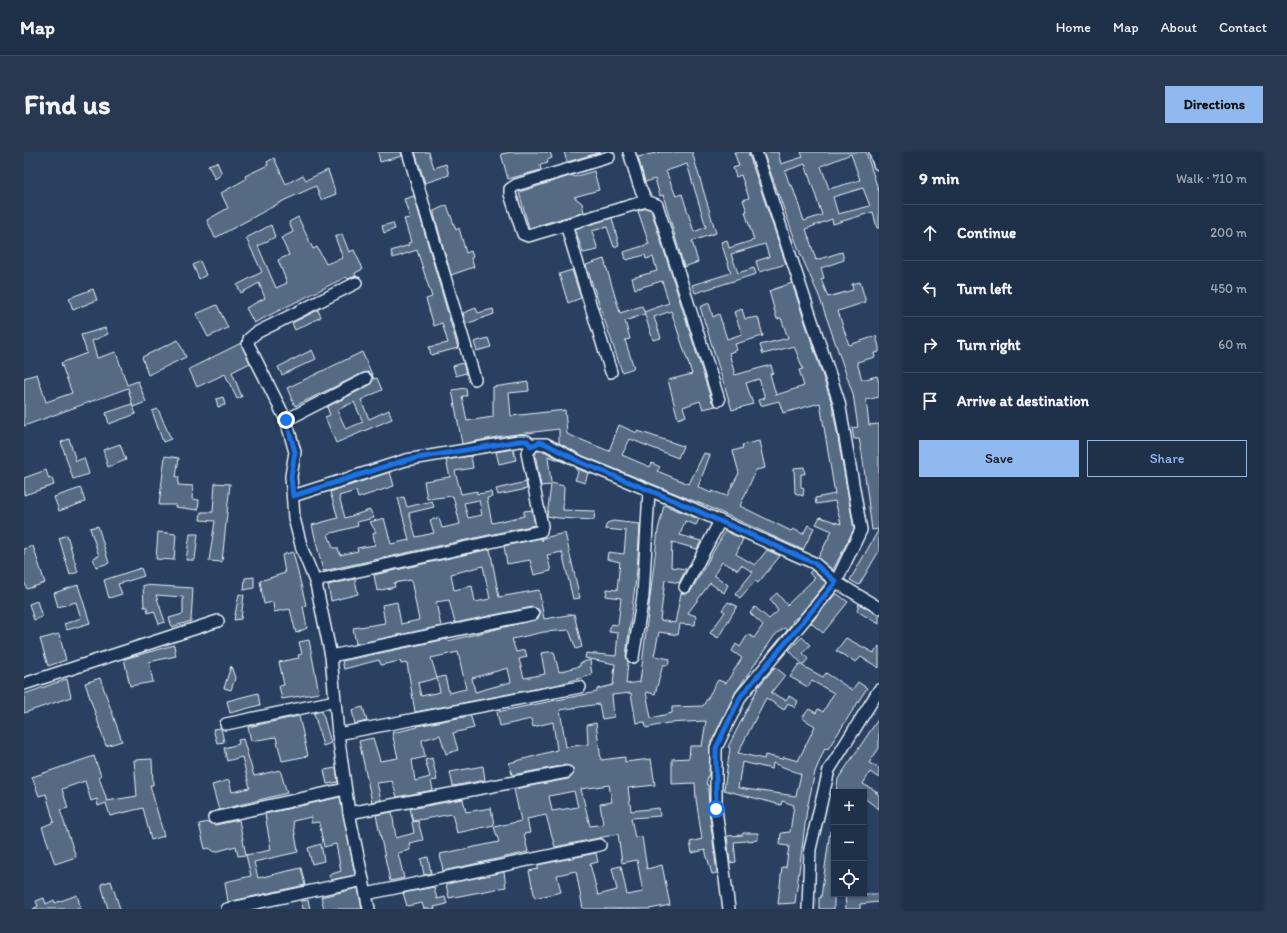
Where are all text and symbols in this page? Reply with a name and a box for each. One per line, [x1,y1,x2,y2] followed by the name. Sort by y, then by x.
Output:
[20,16,55,39] text: Map
[1056,19,1091,36] text: Home
[1113,19,1139,36] text: Map
[1161,19,1197,36] text: About
[1219,19,1267,36] text: Contact
[1165,86,1263,123] button: Directions
[24,87,111,121] text: Find us
[919,168,959,188] text: 9 min
[1176,171,1247,186] text: Walk · 710 m
[919,222,941,244] icon: ahead
[957,224,1016,242] text: Continue
[1210,225,1247,240] text: 200 m
[919,278,941,300] icon: left
[957,280,1012,298] text: Turn left
[1210,281,1247,296] text: 450 m
[919,334,941,356] icon: right
[957,336,1021,354] text: Turn right
[1218,337,1247,352] text: 60 m
[919,390,941,412] icon: arrive
[957,392,1089,410] text: Arrive at destination
[277,411,295,429] route end
[919,440,1079,477] button: Save
[1087,440,1247,477] button: Share
[831,789,867,897] map controls
[831,789,867,825] button: +
[707,800,725,818] route start
[831,825,867,861] button: −
[831,861,867,897] button: locate

